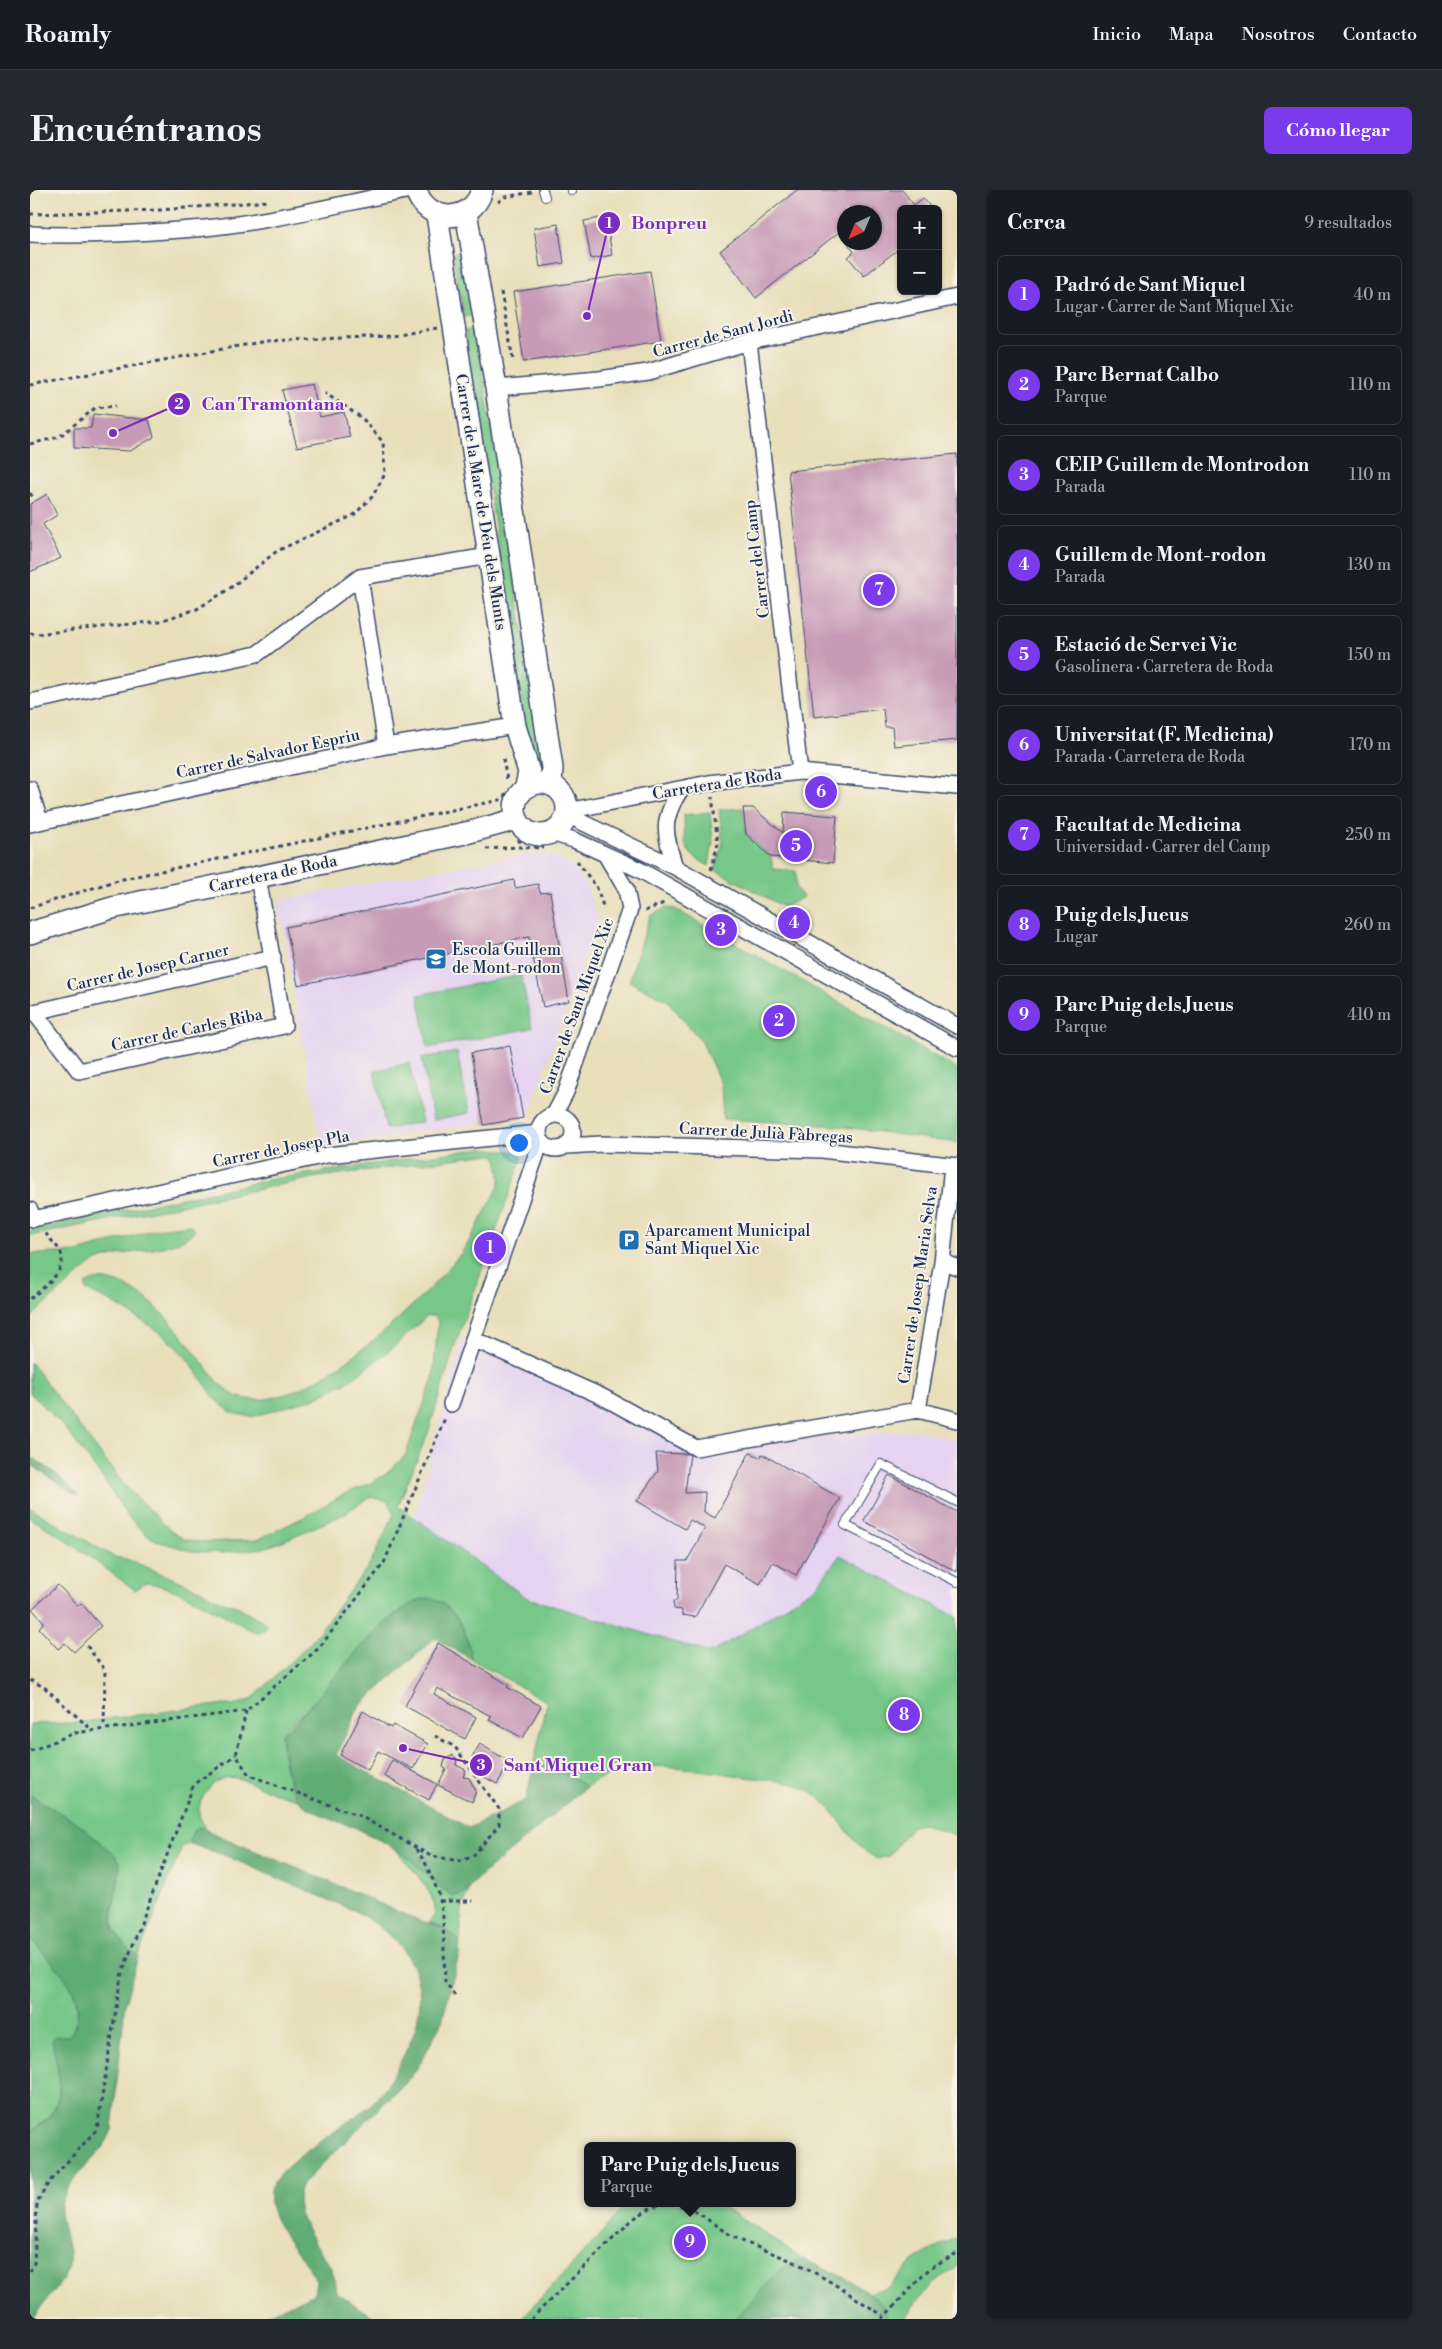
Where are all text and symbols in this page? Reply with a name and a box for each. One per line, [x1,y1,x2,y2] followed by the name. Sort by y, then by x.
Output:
[25,20,111,50] text: Roamly
[1092,23,1141,46] text: Inicio
[1169,23,1214,46] text: Mapa
[1242,23,1315,46] text: Nosotros
[1343,23,1417,46] text: Contacto
[1264,107,1412,154] button: Cómo llegar
[30,109,262,152] text: Encuéntranos
[837,205,882,250] north arrow
[897,205,942,295] map controls
[897,205,942,250] button: +
[596,206,717,239] callout: Bonpreu
[1007,210,1066,236] text: Cerca
[631,212,707,235] text: Bonpreu
[1304,213,1392,233] text: 9 resultados
[605,214,613,233] text: 1
[897,250,942,295] button: −
[1055,273,1245,297] text: Padró de Sant Miquel
[1020,285,1028,305] text: 1
[1354,285,1391,305] text: 40 m
[1055,297,1294,317] text: Lugar · Carrer de Sant Miquel Xic
[651,306,795,362] street label: Carrer de Sant Jordi
[1055,363,1219,387] text: Parc Bernat Calbo
[451,372,511,632] street label: Carrer de la Mare de Déu dels Munts
[1019,375,1029,395] text: 2
[1349,375,1391,395] text: 110 m
[166,387,354,420] callout: Can Tramontana
[1055,387,1107,407] text: Parque
[202,393,345,416] text: Can Tramontana
[174,395,184,414] text: 2
[1055,453,1309,477] text: CEIP Guillem de Montrodon
[1019,465,1029,485] text: 3
[1349,465,1391,485] text: 110 m
[1055,477,1105,497] text: Parada
[740,499,774,619] street label: Carrer del Camp
[1055,543,1266,567] text: Guillem de Mont-rodon
[1019,555,1029,575] text: 4
[1347,555,1391,575] text: 130 m
[1055,567,1105,587] text: Parada
[863,571,895,609] pin: 7
[1055,633,1237,657] text: Estació de Servei Vic
[1019,645,1029,665] text: 5
[1347,645,1391,665] text: 150 m
[1055,657,1273,677] text: Gasolinera · Carretera de Roda
[1055,723,1273,747] text: Universitat (F. Medicina)
[174,725,362,783] street label: Carrer de Salvador Espriu
[1019,735,1029,755] text: 6
[1349,735,1391,755] text: 170 m
[1055,747,1245,767] text: Parada · Carretera de Roda
[651,764,784,804] street label: Carretera de Roda
[805,773,837,811] pin: 6
[1055,813,1241,837] text: Facultat de Medicina
[1019,825,1029,845] text: 7
[1345,825,1391,845] text: 250 m
[780,827,812,865] pin: 5
[1055,837,1271,857] text: Universidad · Carrer del Camp
[207,850,340,897] street label: Carretera de Roda
[1055,903,1189,927] text: Puig dels Jueus
[778,904,810,942] pin: 4
[705,911,737,949] pin: 3
[536,915,618,1097] street label: Carrer de Sant Miquel Xic
[1019,915,1029,935] text: 8
[1344,915,1391,935] text: 260 m
[1055,927,1098,947] text: Lugar
[65,940,231,996] street label: Carrer de Josep Carner
[452,940,561,978] place label: Escola Guillem de Mont-rodon
[424,947,448,971] school or university icon: Escola Guillem de Mont-rodon
[1055,993,1234,1017] text: Parc Puig dels Jueus
[763,1002,795,1040] pin: 2
[109,1004,265,1056] street label: Carrer de Carles Riba
[1019,1005,1029,1025] text: 9
[1347,1005,1391,1025] text: 410 m
[1055,1017,1107,1037] text: Parque
[678,1118,854,1148] street label: Carrer de Julià Fàbregas
[211,1126,352,1172] street label: Carrer de Josep Pla
[506,1130,532,1156] your location
[894,1184,942,1385] street label: Carrer de Josep Maria Selva
[644,1221,811,1259] place label: Aparcament Municipal Sant Miquel Xic
[617,1228,641,1252] parking icon: Aparcament Municipal Sant Miquel Xic
[474,1229,506,1267] pin: 1
[888,1696,920,1734] pin: 8
[469,1748,662,1781] callout: Sant Miquel Gran
[504,1754,652,1777] text: Sant Miquel Gran
[476,1756,486,1775] text: 3
[584,2142,796,2207] popup
[601,2153,779,2177] text: Parc Puig dels Jueus
[601,2177,653,2197] text: Parque
[674,2223,706,2261] pin: 9

